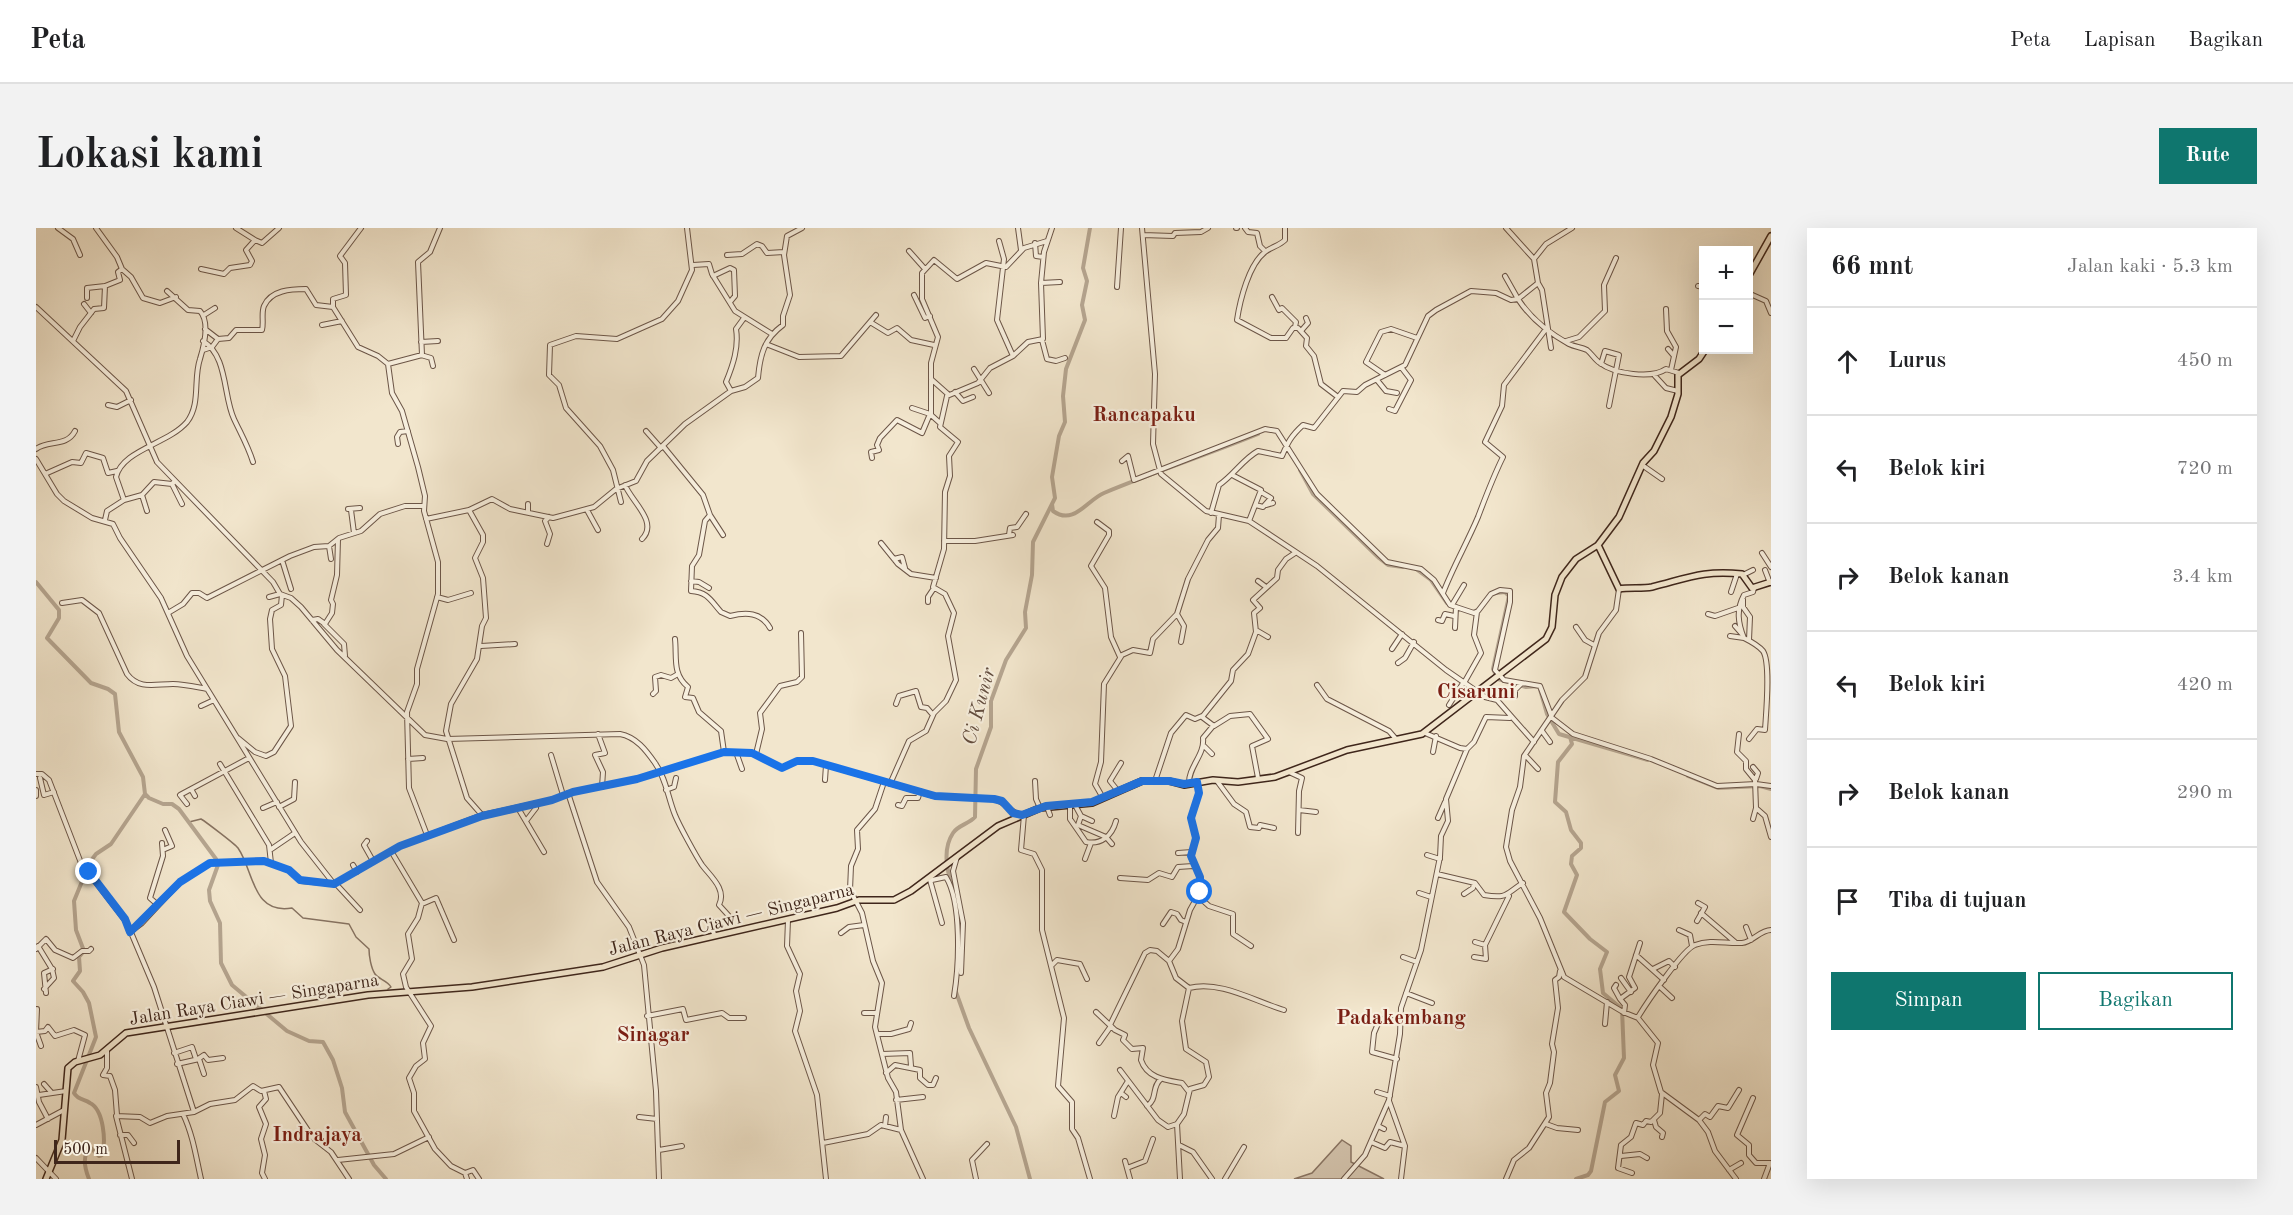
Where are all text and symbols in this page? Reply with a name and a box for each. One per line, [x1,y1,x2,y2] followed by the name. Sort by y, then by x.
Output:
[30,27,86,55] text: Peta
[2010,30,2051,51] text: Peta
[2084,30,2155,51] text: Lapisan
[2188,30,2263,51] text: Bagikan
[2159,128,2257,184] button: Rute
[36,135,263,177] text: Lokasi kami
[1699,246,1753,354] map controls
[1699,246,1753,300] button: +
[1831,254,1913,280] text: 66 mnt
[2067,257,2233,277] text: Jalan kaki · 5.3 km
[1699,300,1753,354] button: −
[1831,345,1864,378] icon: ahead
[1888,350,1946,372] text: Lurus
[2177,351,2233,371] text: 450 m
[1092,405,1196,426] district label: Rancapaku
[1831,453,1864,486] icon: left
[1888,458,1985,480] text: Belok kiri
[2177,459,2233,479] text: 720 m
[1831,561,1864,594] icon: right
[1888,566,2010,588] text: Belok kanan
[2172,567,2233,587] text: 3.4 km
[960,665,1000,747] water label: Ci Kunir
[1831,669,1864,702] icon: left
[1888,674,1985,696] text: Belok kiri
[2177,675,2233,695] text: 420 m
[1437,682,1515,703] district label: Cisaruni
[1831,777,1864,810] icon: right
[1888,782,2010,804] text: Belok kanan
[2177,783,2233,803] text: 290 m
[75,858,101,884] route end
[1186,878,1212,904] route start
[607,881,856,959] street label: Jalan Raya Ciawi — Singaparna
[1831,885,1864,918] icon: arrive
[1888,890,2026,912] text: Tiba di tujuan
[128,971,380,1029] street label: Jalan Raya Ciawi — Singaparna
[1831,972,2026,1030] button: Simpan
[2038,972,2233,1030] button: Bagikan
[1336,1008,1466,1029] district label: Padakembang
[617,1025,690,1046] district label: Sinagar
[272,1125,362,1146] district label: Indrajaya
[54,1137,180,1164] scale bar
[63,1142,108,1158] text: 500 m

